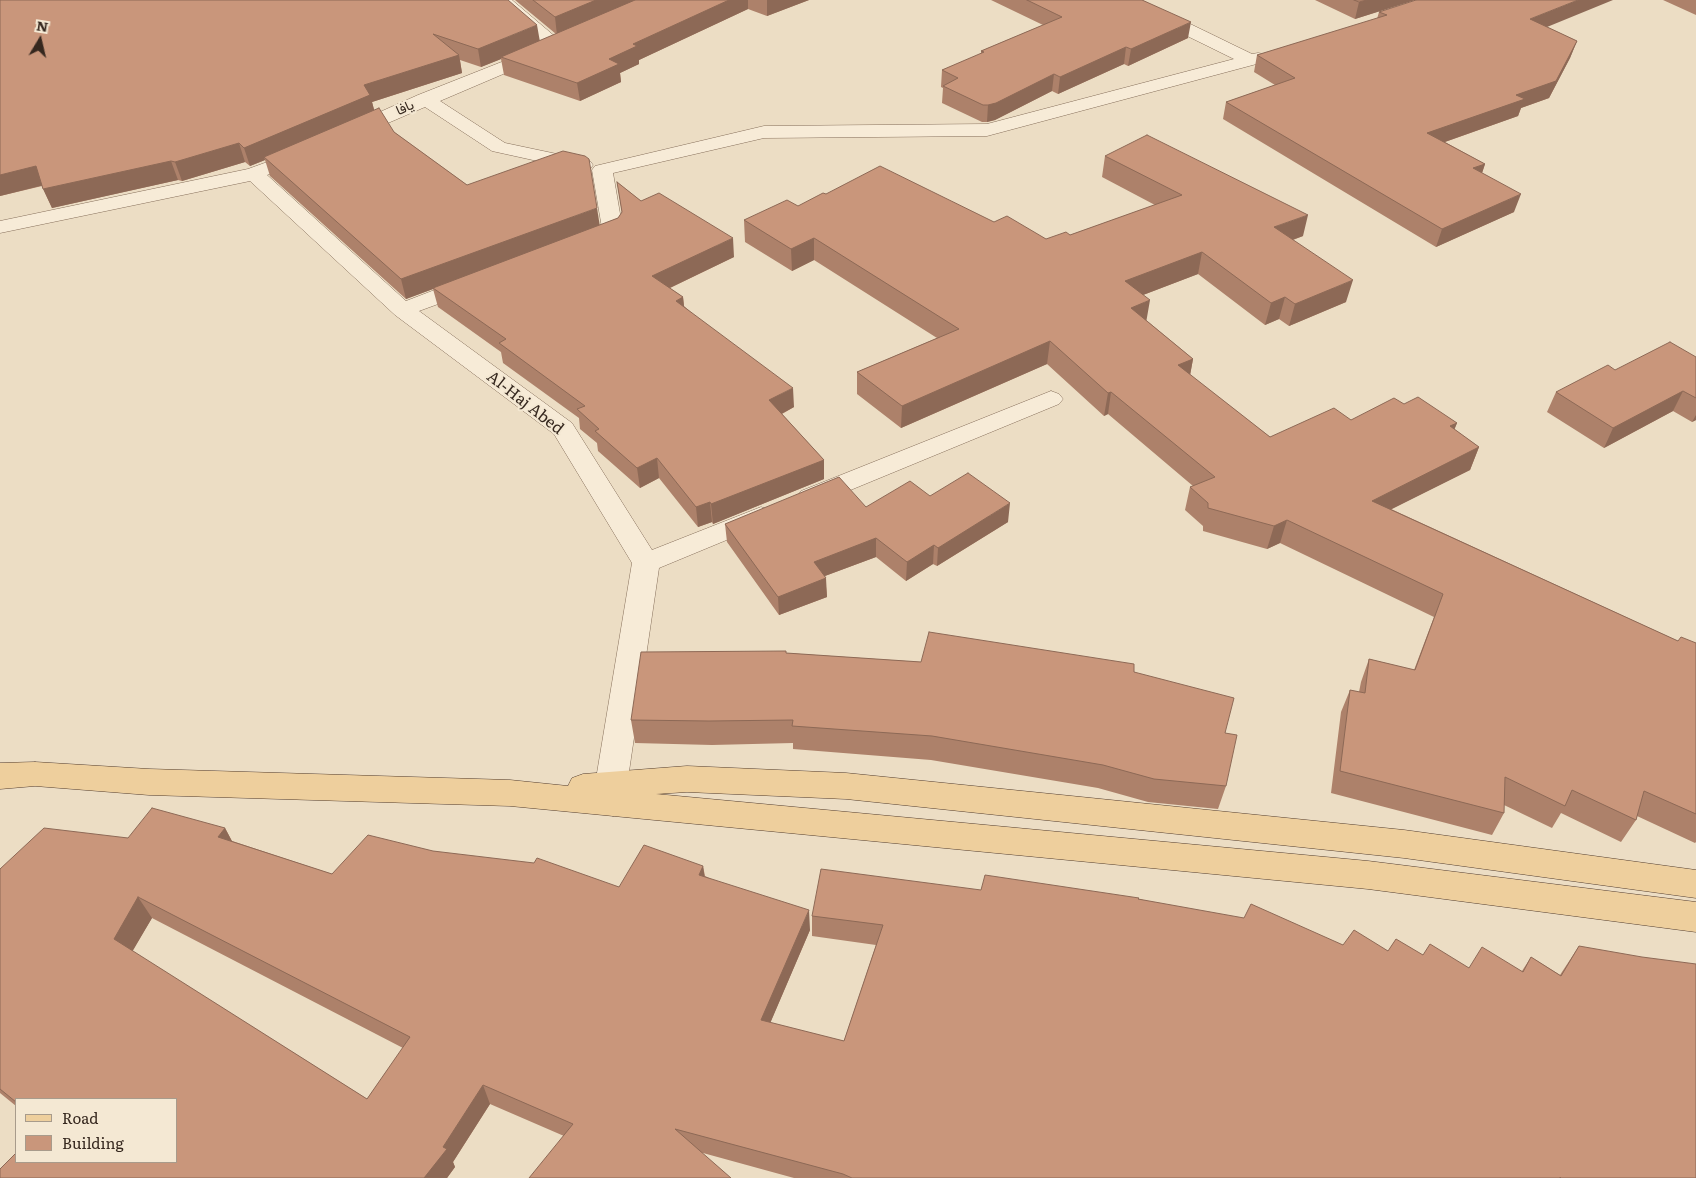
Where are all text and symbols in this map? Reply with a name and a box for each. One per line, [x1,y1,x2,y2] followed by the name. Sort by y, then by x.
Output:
[35,14,50,36] text: N
[15,15,65,65] north arrow
[393,97,417,119] street label: يافا
[483,367,567,439] street label: Al-Haj Abed
[15,1098,178,1163] legend
[62,1106,98,1129] text: Road
[62,1131,124,1154] text: Building

